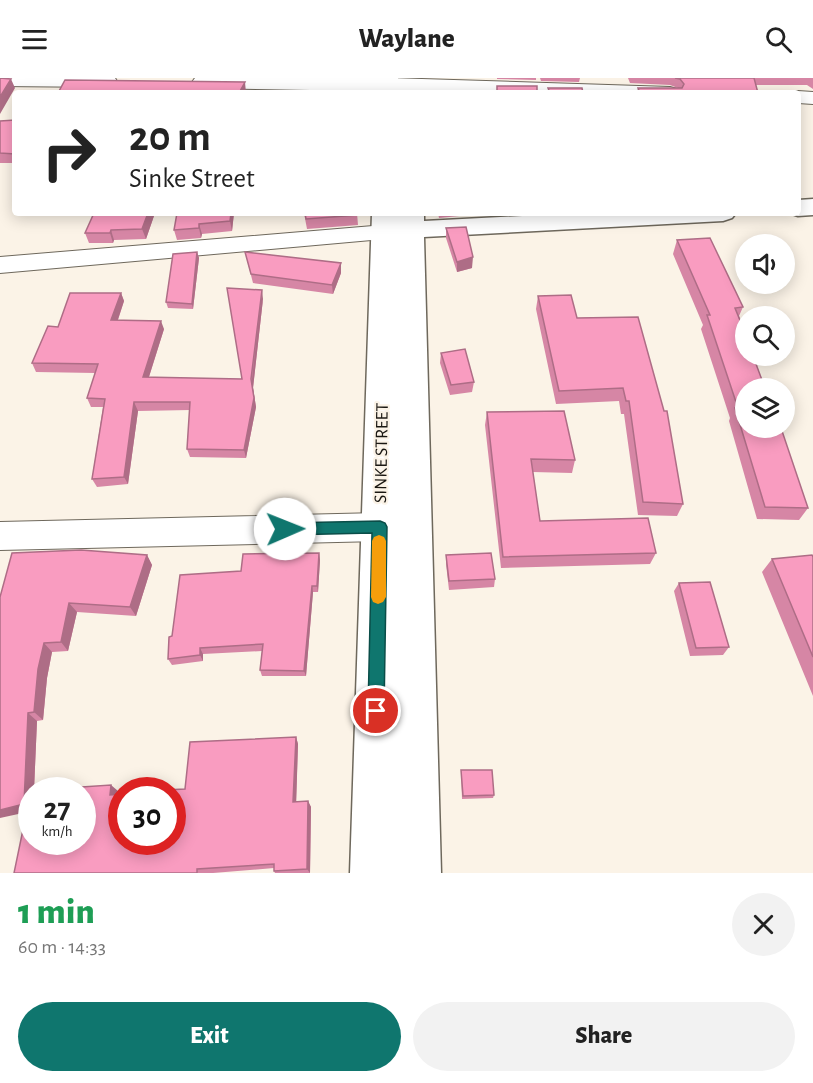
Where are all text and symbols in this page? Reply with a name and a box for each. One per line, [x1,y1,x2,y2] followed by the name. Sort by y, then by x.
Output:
[18,23,51,56] icon: menu
[762,23,795,56] icon: search
[358,25,455,52] text: Waylane
[30,114,108,192] icon: right
[129,116,211,158] text: 20 m
[129,165,255,192] text: Sinke Street
[735,234,795,438] map controls
[735,234,795,294] button: sound
[735,306,795,366] button: search
[735,378,795,438] button: layers
[372,403,392,503] street label: SINKE STREET
[253,497,317,561] position arrow
[350,685,401,736] pin
[359,694,392,727] icon: arrive
[108,777,186,855] speed limit sign: 30
[43,794,71,824] text: 27
[42,824,72,839] text: km/h
[732,893,795,956] button: close
[18,894,95,930] text: 1 min
[18,937,106,957] text: 60 m · 14:33
[18,1002,401,1071] button: Exit
[413,1002,795,1071] button: Share

